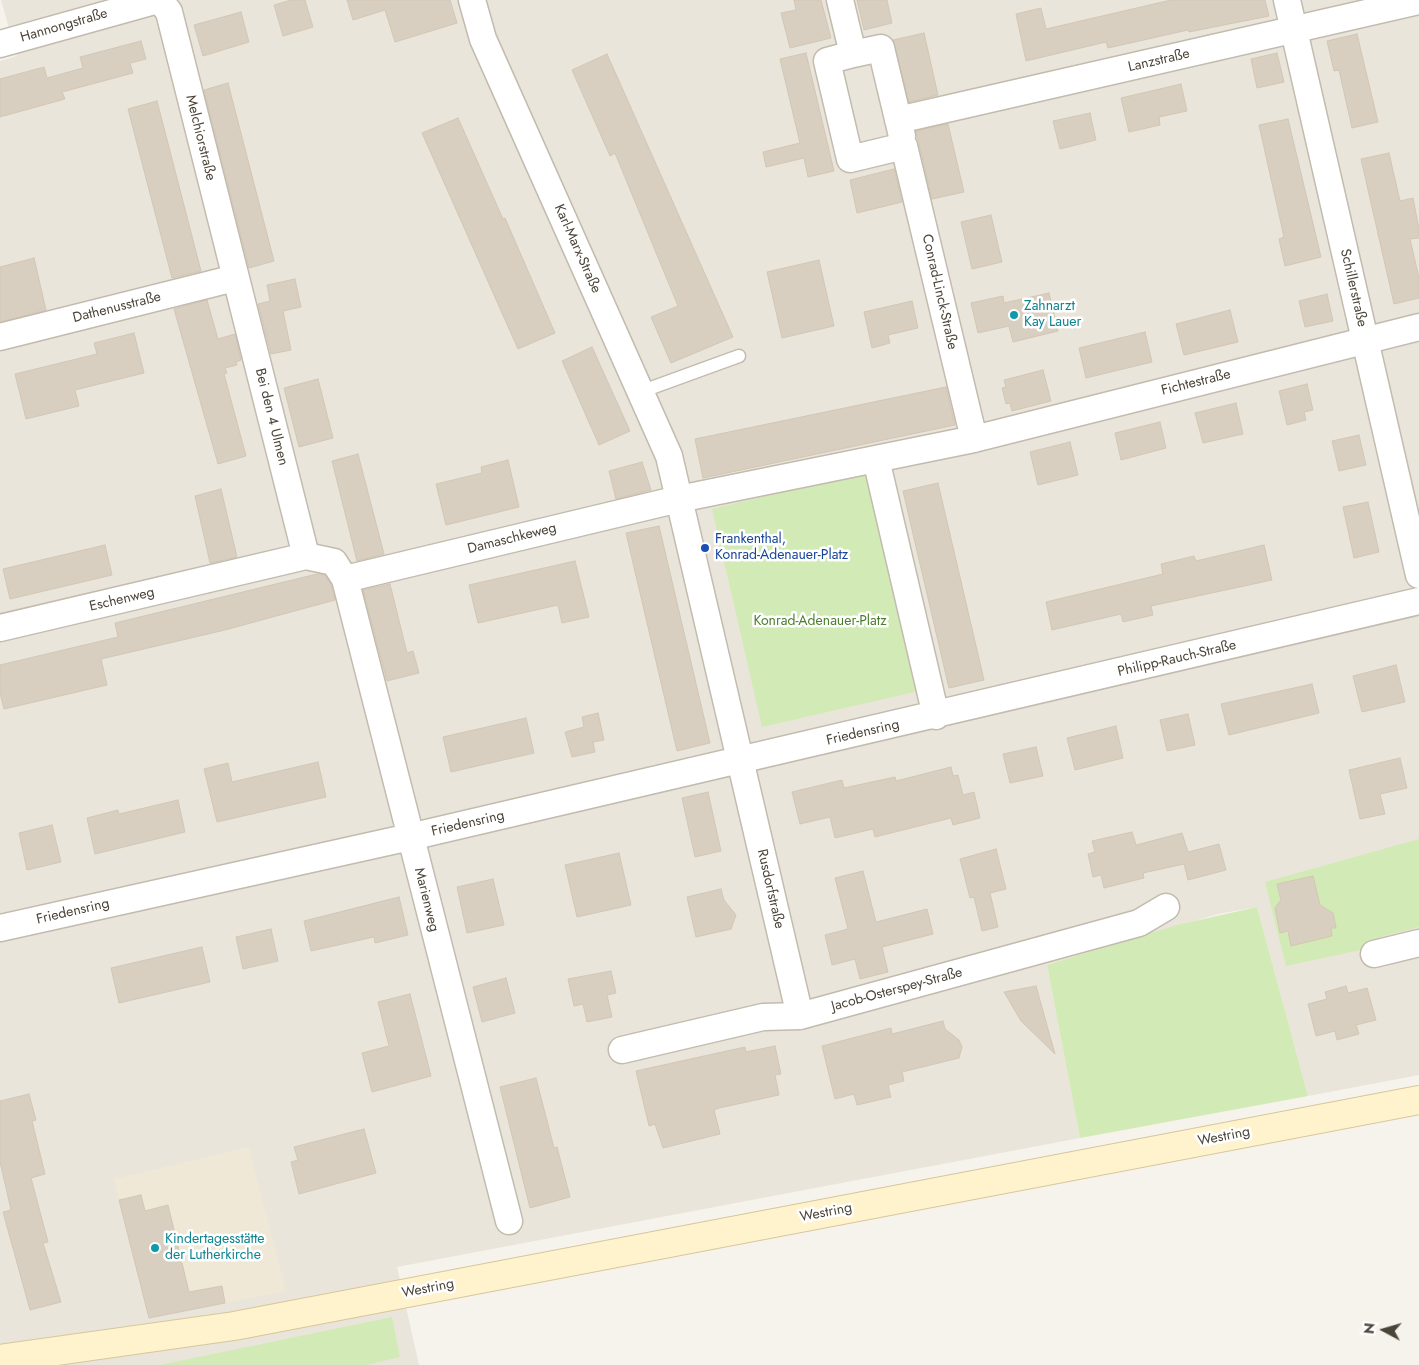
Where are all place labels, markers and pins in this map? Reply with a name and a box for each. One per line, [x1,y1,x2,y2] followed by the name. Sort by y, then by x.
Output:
[1024,299,1081,332] place label: Zahnarzt Kay Lauer
[1008,309,1020,321] marker: Zahnarzt Kay Lauer
[715,532,848,564] place label: Frankenthal, Konrad-Adenauer-Platz
[699,542,711,554] marker: Frankenthal, Konrad-Adenauer-Platz
[165,1232,265,1264] place label: Kindertagesstätte der Lutherkirche
[149,1242,161,1254] marker: Kindertagesstätte der Lutherkirche

